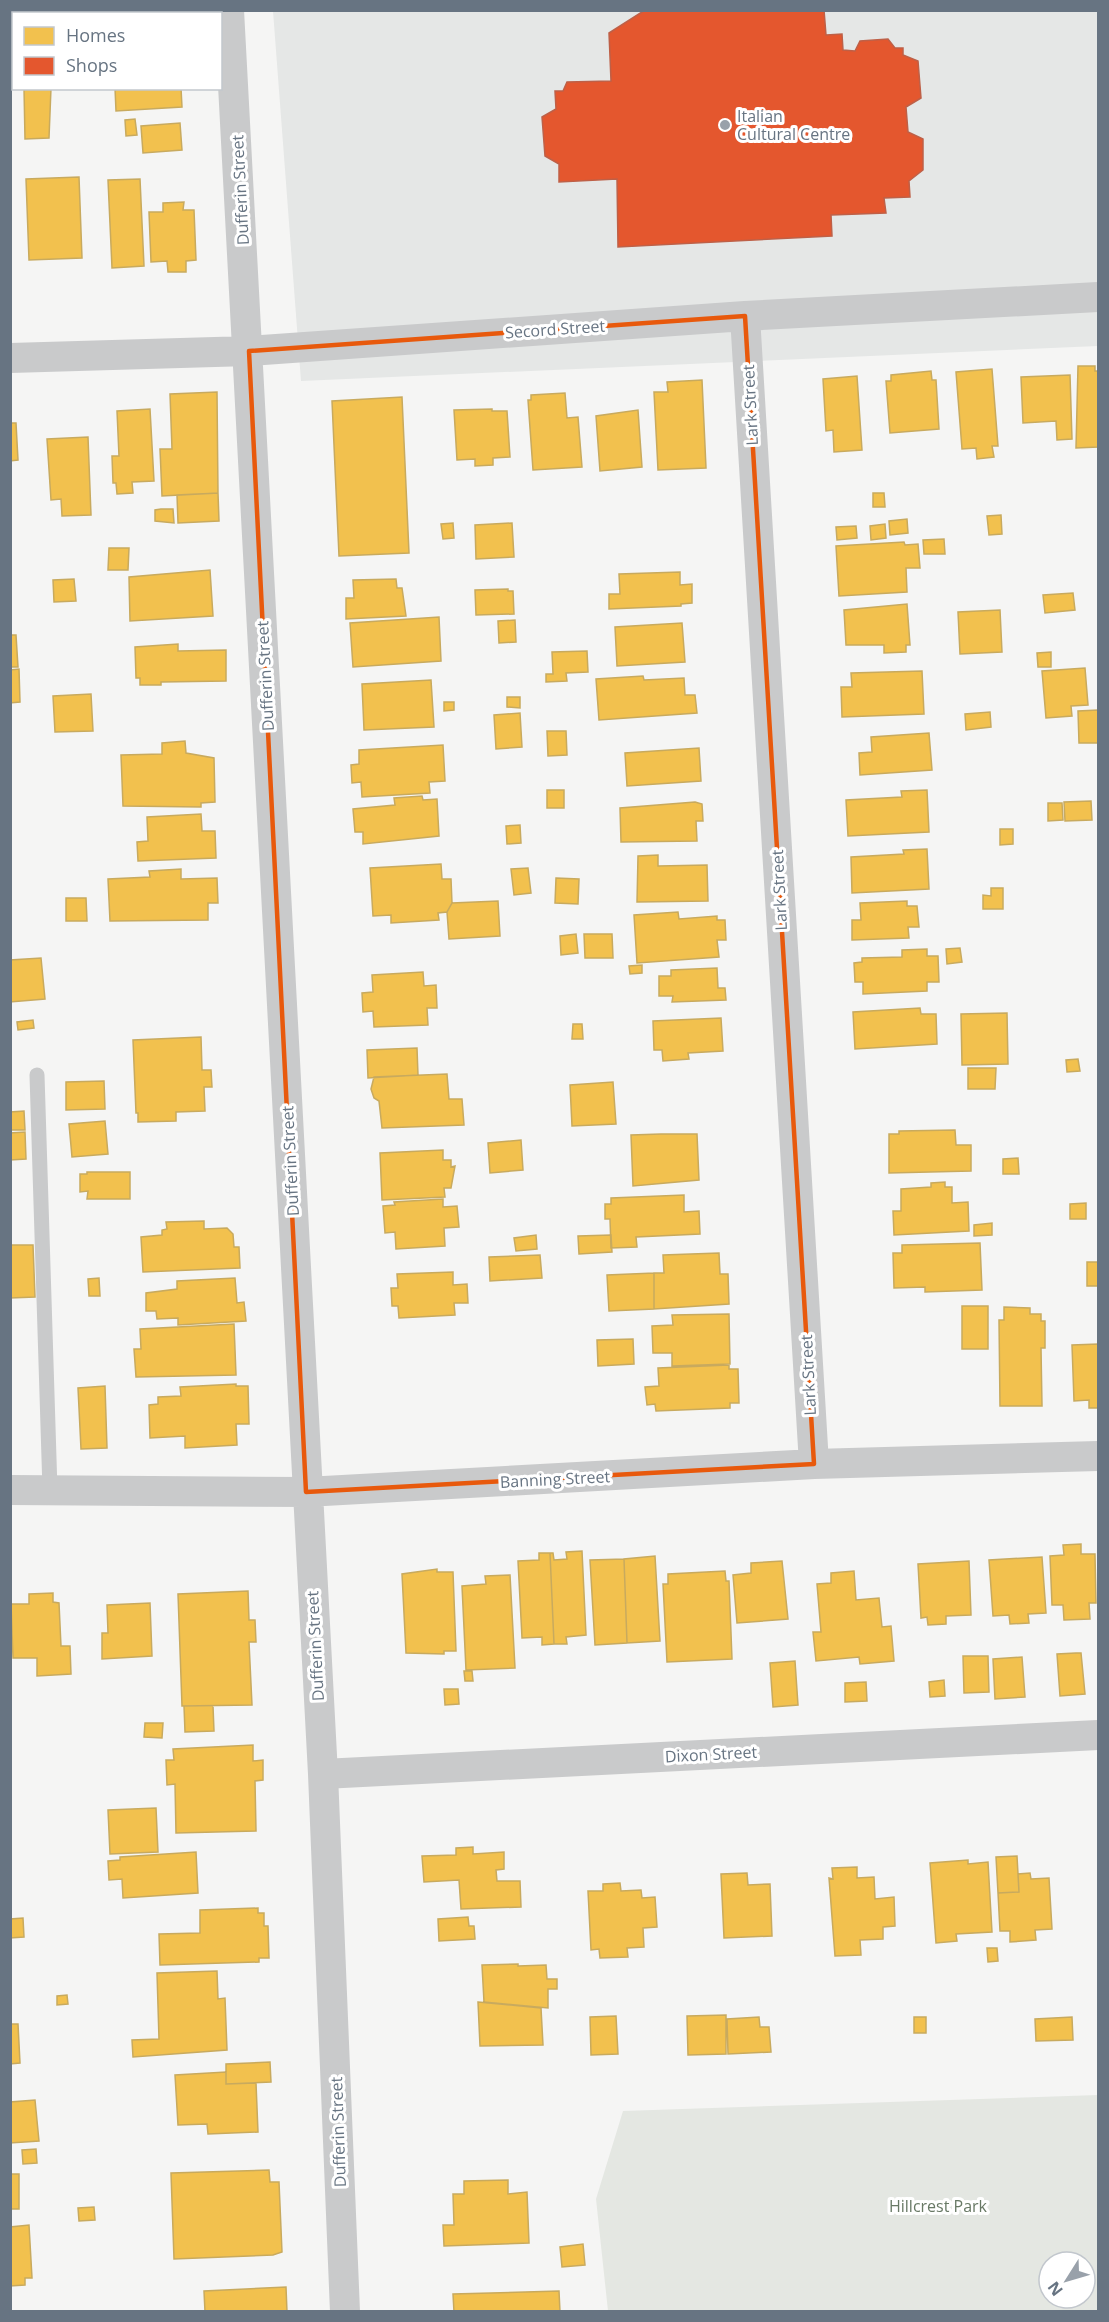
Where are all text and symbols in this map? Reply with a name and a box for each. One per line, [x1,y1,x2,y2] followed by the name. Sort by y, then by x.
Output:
[12,12,222,90] legend
[66,23,125,47] text: Homes
[66,53,117,77] text: Shops
[737,105,850,145] place label: Italian Cultural Centre
[718,118,732,132] marker: Italian Cultural Centre
[226,134,254,246] street label: Dufferin Street
[504,315,606,343] street label: Secord Street
[737,364,763,446] street label: Lark Street
[251,620,279,732] street label: Dufferin Street
[766,849,792,931] street label: Lark Street
[276,1105,304,1217] street label: Dufferin Street
[795,1334,821,1416] street label: Lark Street
[499,1465,611,1493] street label: Banning Street
[301,1590,329,1702] street label: Dufferin Street
[664,1741,758,1767] street label: Dixon Street
[325,2076,351,2188] street label: Dufferin Street
[889,2195,988,2217] park label: Hillcrest Park
[1037,2250,1097,2310] north arrow
[1042,2277,1068,2301] text: N

